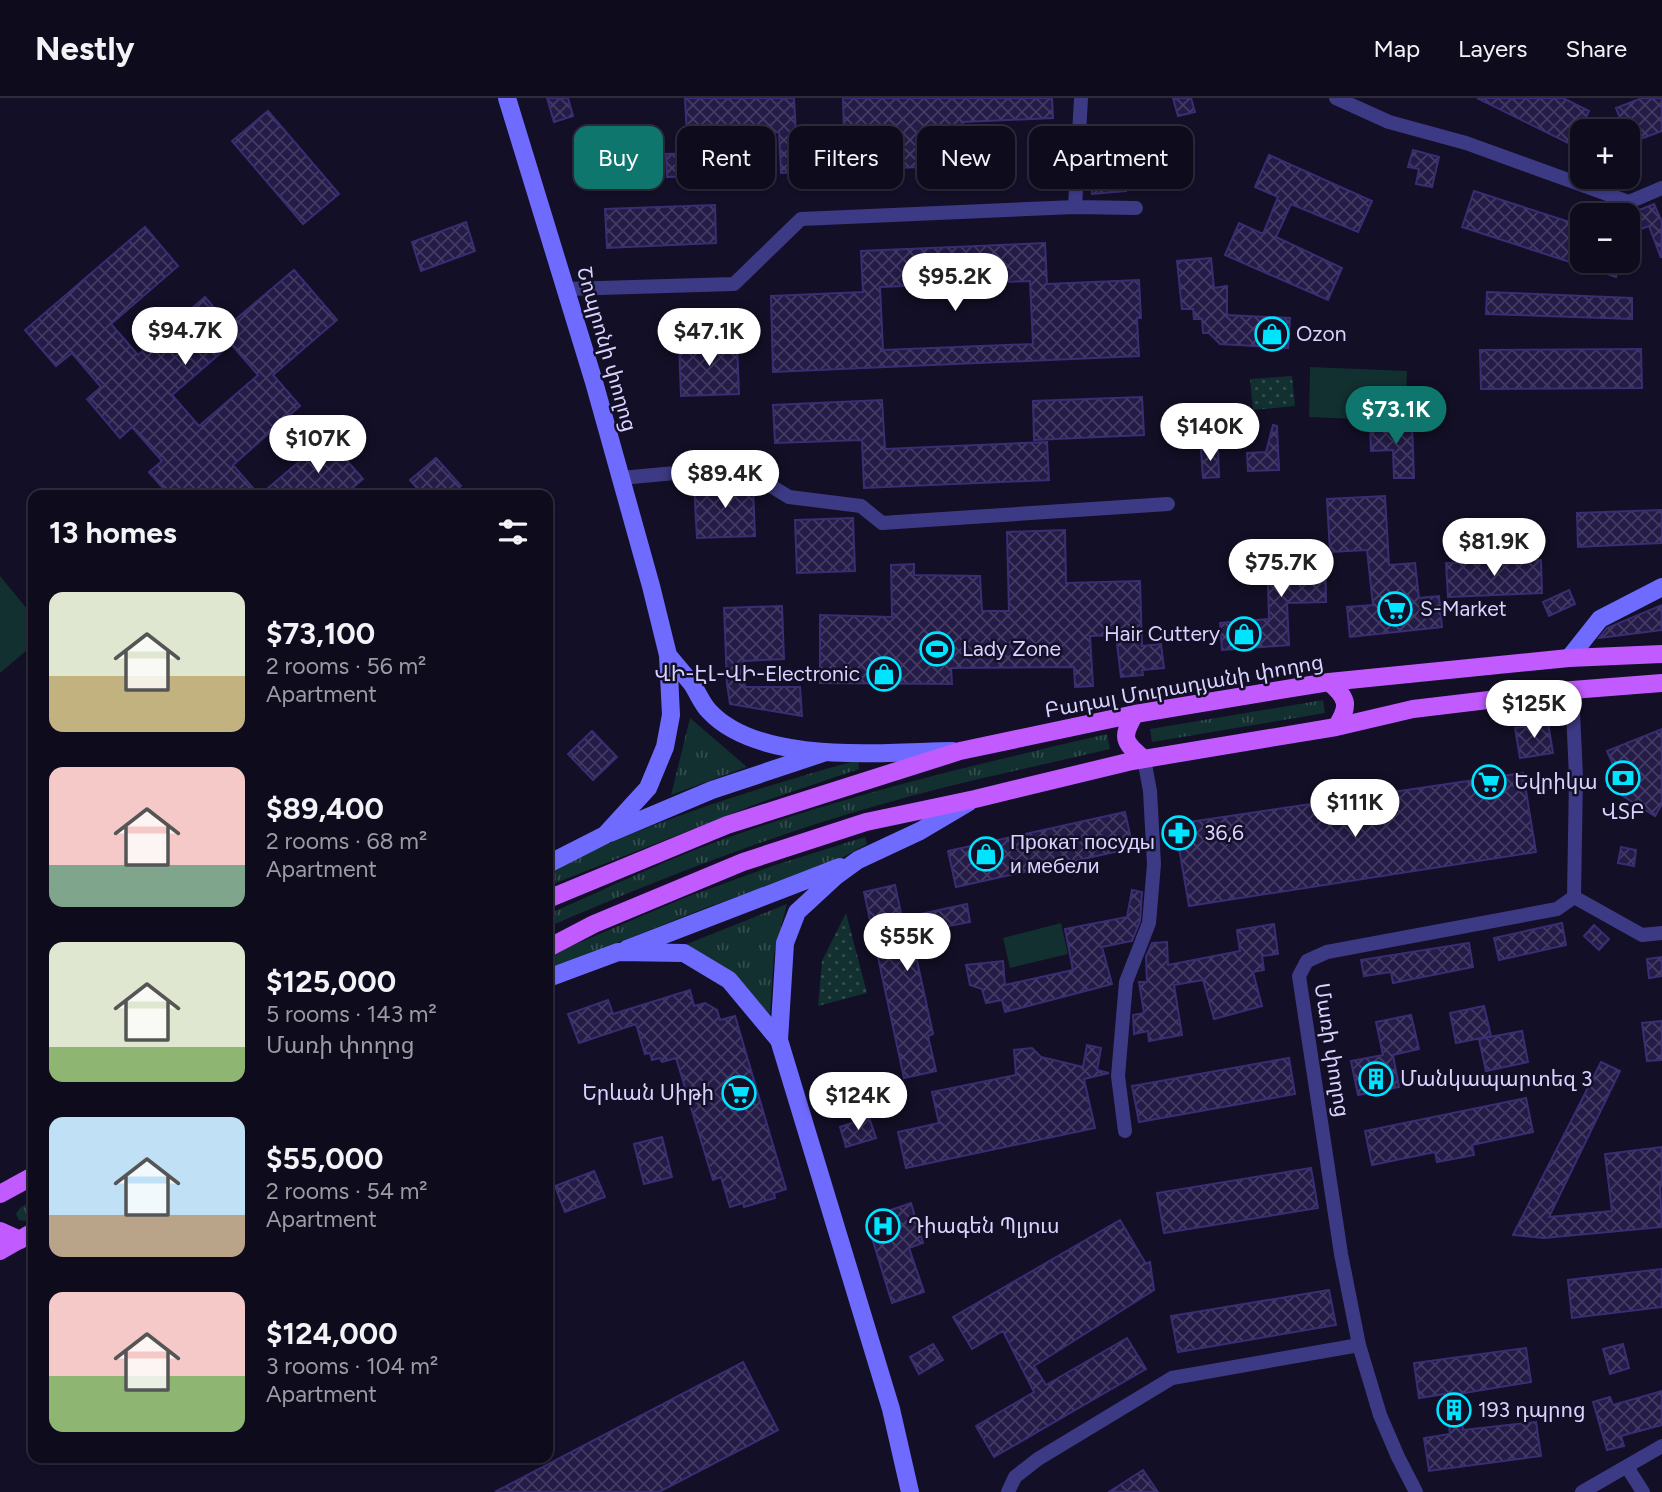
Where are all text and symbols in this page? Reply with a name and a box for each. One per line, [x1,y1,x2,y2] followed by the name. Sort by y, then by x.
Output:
[35,29,135,68] text: Nestly
[1373,34,1420,63] text: Map
[1458,34,1527,63] text: Layers
[1565,34,1627,63] text: Share
[1570,119,1640,273] map controls
[1570,119,1640,189] button: +
[574,126,663,189] chip: Buy
[677,126,775,189] chip: Rent
[789,126,903,189] chip: Filters
[917,126,1015,189] chip: New
[1029,126,1193,189] chip: Apartment
[1570,203,1640,273] button: −
[898,254,1012,313] pin: $95.2K
[918,262,992,290] text: $95.2K
[572,264,643,434] street label: Շոպրոնի փողոց
[128,308,242,367] pin: $94.7K
[652,308,766,368] pin: $47.1K
[1253,315,1291,353] shop icon: Ozon
[148,316,222,344] text: $94.7K
[674,317,744,345] text: $47.1K
[1296,321,1347,346] place label: Ozon
[1339,386,1453,446] pin: $73.1K
[1361,395,1431,423] text: $73.1K
[1161,404,1259,463] pin: $140K
[1176,412,1244,440] text: $140K
[269,416,367,475] pin: $107K
[285,424,351,452] text: $107K
[668,450,782,510] pin: $89.4K
[687,459,763,487] text: $89.4K
[494,513,532,551] icon: filters
[49,514,177,551] text: 13 homes
[1437,518,1551,578] pin: $81.9K
[1459,527,1529,555] text: $81.9K
[1224,540,1338,599] pin: $75.7K
[1245,548,1317,576] text: $75.7K
[1376,590,1414,628] supermarket icon: S-Market
[1420,596,1507,621] place label: S-Market
[266,615,375,652] text: $73,100
[1225,615,1263,653] shop icon: Hair Cuttery
[105,620,189,704] icon: home
[1104,621,1220,646] place label: Hair Cuttery
[918,630,956,668] sports icon: Lady Zone
[962,636,1061,661] place label: Lady Zone
[1043,649,1325,722] street label: Բադալ Մուրադյանի փողոց
[266,652,426,680] text: 2 rooms · 56 m²
[865,655,903,693] shop icon: ՎԻ-ԷԼ-ՎԻ-Electronic
[654,661,860,686] place label: ՎԻ-ԷԼ-ՎԻ-Electronic
[266,680,377,708] text: Apartment
[1485,680,1583,740] pin: $125K
[1502,689,1566,717] text: $125K
[1604,759,1642,797] bank icon: ՎՏԲ
[1470,763,1508,801] supermarket icon: Եվրիկա
[1514,769,1598,794] place label: Եվրիկա
[1306,780,1404,839] pin: $111K
[1326,788,1384,816] text: $111K
[266,790,384,827] text: $89,400
[105,795,189,879] icon: home
[1601,799,1645,824] place label: ՎՏԲ
[1160,814,1198,852] pharmacy icon: 36,6
[1204,820,1244,845] place label: 36,6
[266,827,427,855] text: 2 rooms · 68 m²
[1010,829,1155,878] place label: Прокат посуды и мебели
[967,835,1005,873] shop icon: Прокат посуды и мебели
[266,855,377,883] text: Apartment
[866,914,948,973] pin: $55K
[880,922,934,950] text: $55K
[266,963,396,1000] text: $125,000
[105,970,189,1054] icon: home
[1310,981,1355,1119] street label: Մառի փողոց
[266,1000,437,1028] text: 5 rooms · 143 m²
[266,1031,414,1059] text: Մառի փողոց
[1357,1060,1395,1098] building icon: Մանկապարտեզ 3
[1400,1066,1593,1091] place label: Մանկապարտեզ 3
[809,1072,907,1132] pin: $124K
[720,1074,758,1112] supermarket icon: Երևան Սիթի
[582,1080,714,1105] place label: Երևան Սիթի
[825,1081,891,1109] text: $124K
[266,1140,384,1177] text: $55,000
[105,1145,189,1229] icon: home
[266,1177,428,1205] text: 2 rooms · 54 m²
[266,1205,377,1233] text: Apartment
[864,1207,902,1245] hospital icon: Դիագեն Պլյուս
[908,1213,1060,1238] place label: Դիագեն Պլյուս
[266,1315,398,1352] text: $124,000
[105,1320,189,1404] icon: home
[266,1352,438,1380] text: 3 rooms · 104 m²
[266,1380,377,1408] text: Apartment
[1435,1391,1473,1429] building icon: 193 դպրոց
[1478,1397,1586,1422] place label: 193 դպրոց

